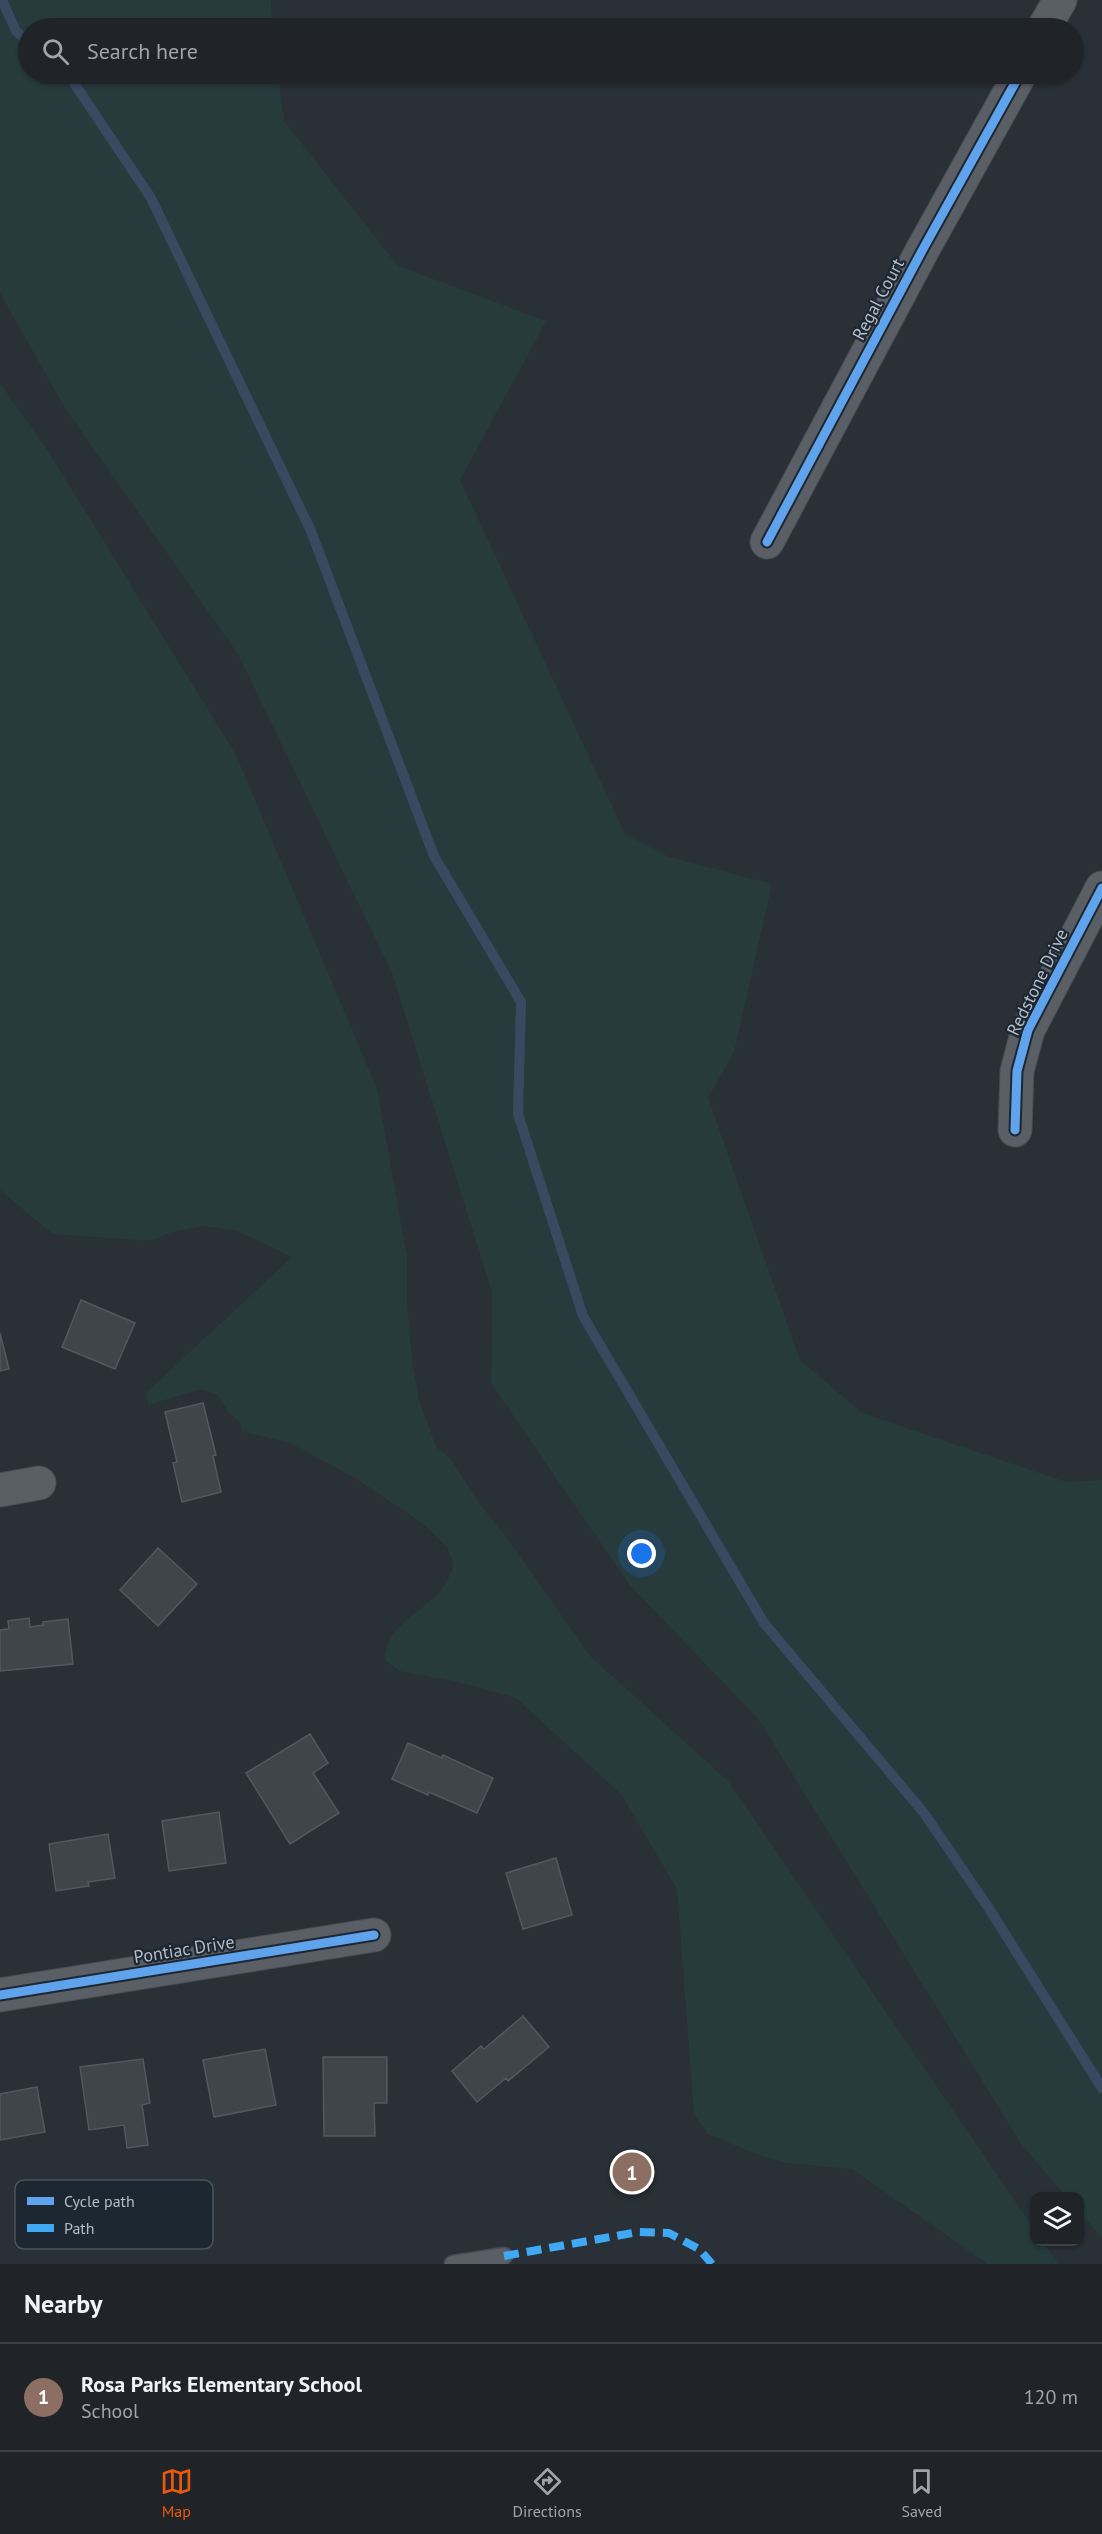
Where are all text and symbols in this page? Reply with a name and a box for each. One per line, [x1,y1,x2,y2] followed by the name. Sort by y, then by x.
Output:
[18,18,1084,84] search box
[39,35,72,68] icon: search
[87,37,198,65] text: Search here
[847,254,909,344] street label: Regal Court
[1001,925,1073,1039] street label: Redstone Drive
[627,1539,656,1568] your location
[132,1930,236,1968] street label: Pontiac Drive
[612,2150,652,2194] pin: 1
[15,2180,213,2249] legend
[64,2191,135,2211] text: Cycle path
[1030,2192,1084,2246] map controls
[1030,2192,1084,2246] button: layers
[64,2218,95,2238] text: Path
[24,2287,102,2320] text: Nearby
[81,2370,362,2398] text: Rosa Parks Elementary School
[38,2384,49,2410] text: 1
[1024,2384,1078,2410] text: 120 m
[81,2398,139,2424] text: School
[160,2465,193,2521] tab: Map
[513,2465,582,2521] tab: Directions
[901,2465,942,2521] tab: Saved

